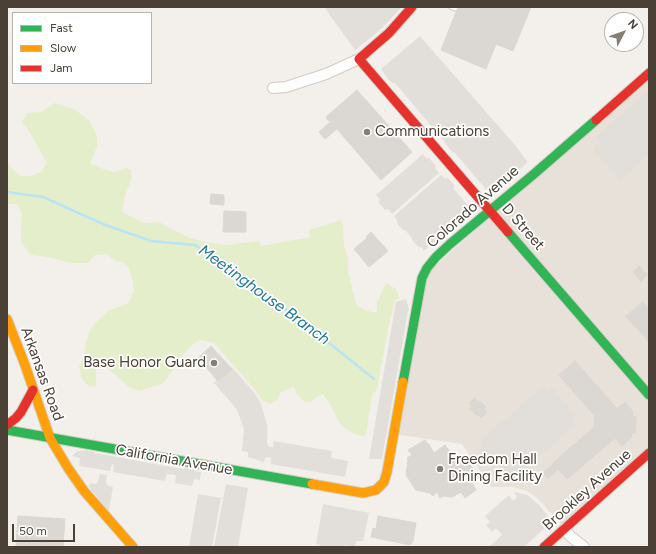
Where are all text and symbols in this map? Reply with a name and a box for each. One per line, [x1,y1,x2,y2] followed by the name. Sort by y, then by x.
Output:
[12,12,152,84] legend
[604,12,644,52] north arrow
[625,17,640,32] text: N
[50,21,73,35] text: Fast
[50,41,76,55] text: Slow
[50,61,73,75] text: Jam
[375,123,489,141] place label: Communications
[362,127,372,137] marker: Communications
[423,162,523,252] street label: Colorado Avenue
[498,200,548,254] street label: D Street
[195,241,333,349] water label: Meetinghouse Branch
[17,325,67,423] street label: Arkansas Road
[83,354,206,372] place label: Base Honor Guard
[209,358,219,368] marker: Base Honor Guard
[114,441,234,479] street label: California Avenue
[539,446,635,534] street label: Brookley Avenue
[448,451,542,486] place label: Freedom Hall Dining Facility
[435,464,445,474] marker: Freedom Hall Dining Facility
[14,516,77,542] scale bar
[19,524,47,538] text: 50 m

